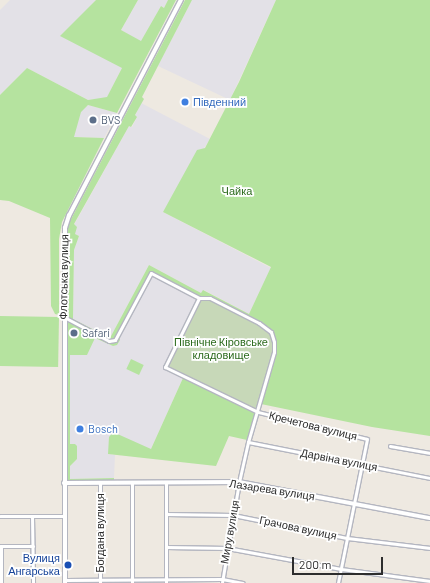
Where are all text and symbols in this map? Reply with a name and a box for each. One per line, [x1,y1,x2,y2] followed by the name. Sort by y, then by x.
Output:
[193,95,246,109] place label: Південний
[180,97,190,107] marker: Південний
[101,113,120,127] place label: BVS
[88,115,98,125] marker: BVS
[222,184,252,198] park label: Чайка
[57,234,71,320] street label: Флотська вулиця
[82,326,110,340] place label: Safari
[69,328,79,338] marker: Safari
[174,336,268,362] park label: Північне Кіровське кладовище
[267,409,359,443] street label: Кречетова вулиця
[88,422,118,436] place label: Bosch
[75,424,85,434] marker: Bosch
[299,446,379,474] street label: Дарвіна вулиця
[228,477,316,503] street label: Лазарева вулиця
[93,493,107,573] street label: Богдана вулиця
[218,499,242,565] street label: Миру вулиця
[258,513,338,543] street label: Грачова вулиця
[294,549,385,575] scale bar
[8,552,60,578] place label: Вулиця Ангарська
[299,557,331,571] text: 200 m
[63,560,73,570] marker: Вулиця Ангарська

